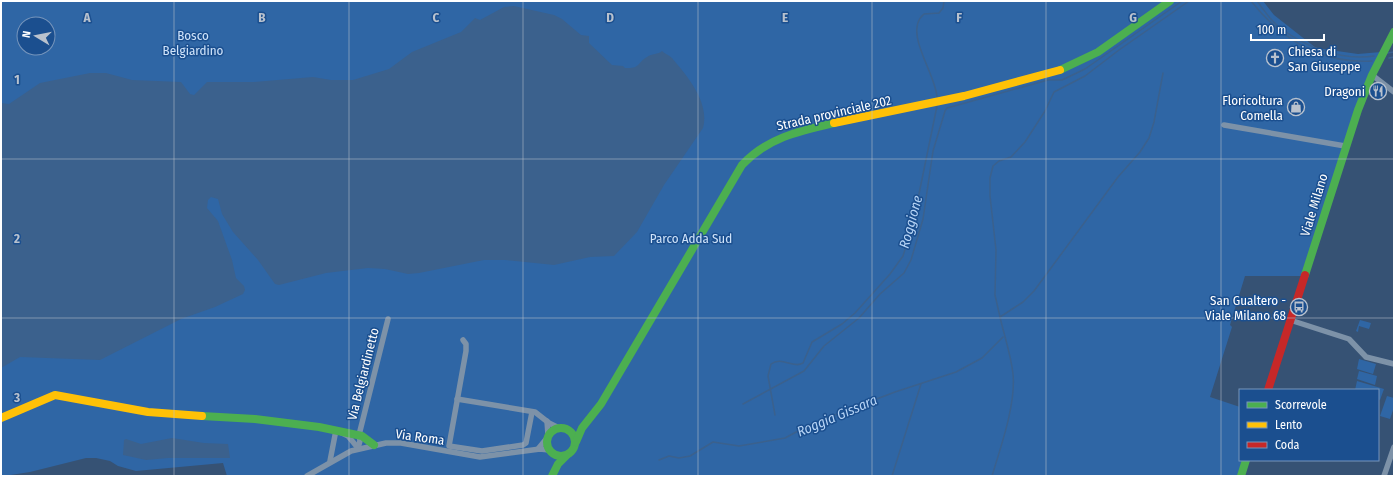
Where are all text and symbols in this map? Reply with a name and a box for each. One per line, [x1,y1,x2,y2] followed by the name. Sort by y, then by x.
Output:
[82,10,91,25] text: A
[258,10,266,25] text: B
[433,10,440,25] text: C
[606,10,614,25] text: D
[782,10,788,25] text: E
[956,10,962,25] text: F
[1129,10,1137,25] text: G
[16,16,56,56] north arrow
[1251,16,1324,42] scale bar
[1257,23,1286,37] text: 100 m
[163,28,224,58] park label: Bosco Belgiardino
[20,30,34,39] text: N
[1288,44,1360,74] place label: Chiesa di San Giuseppe
[1265,48,1285,68] church icon: Chiesa di San Giuseppe
[14,72,20,87] text: 1
[1368,81,1388,101] restaurant icon: Dragoni
[1324,84,1365,99] place label: Dragoni
[775,92,893,134] street label: Strada provinciale 202
[1222,93,1283,123] place label: Floricoltura Comella
[1286,97,1306,117] shop icon: Floricoltura Comella
[1297,172,1331,238] street label: Viale Milano
[896,193,926,250] water label: Roggione
[13,231,20,246] text: 2
[650,231,732,246] park label: Parco Adda Sud
[1205,293,1286,323] place label: San Gualtero - Viale Milano 68
[1289,297,1309,317] bus stop icon: San Gualtero - Viale Milano 68
[344,326,382,422] street label: Via Belgiardinetto
[1239,389,1379,461] legend
[13,390,20,405] text: 3
[794,391,880,441] water label: Roggia Gissara
[1275,398,1327,412] text: Scorrevole
[1275,418,1302,432] text: Lento
[394,426,446,448] street label: Via Roma
[1275,438,1300,452] text: Coda

